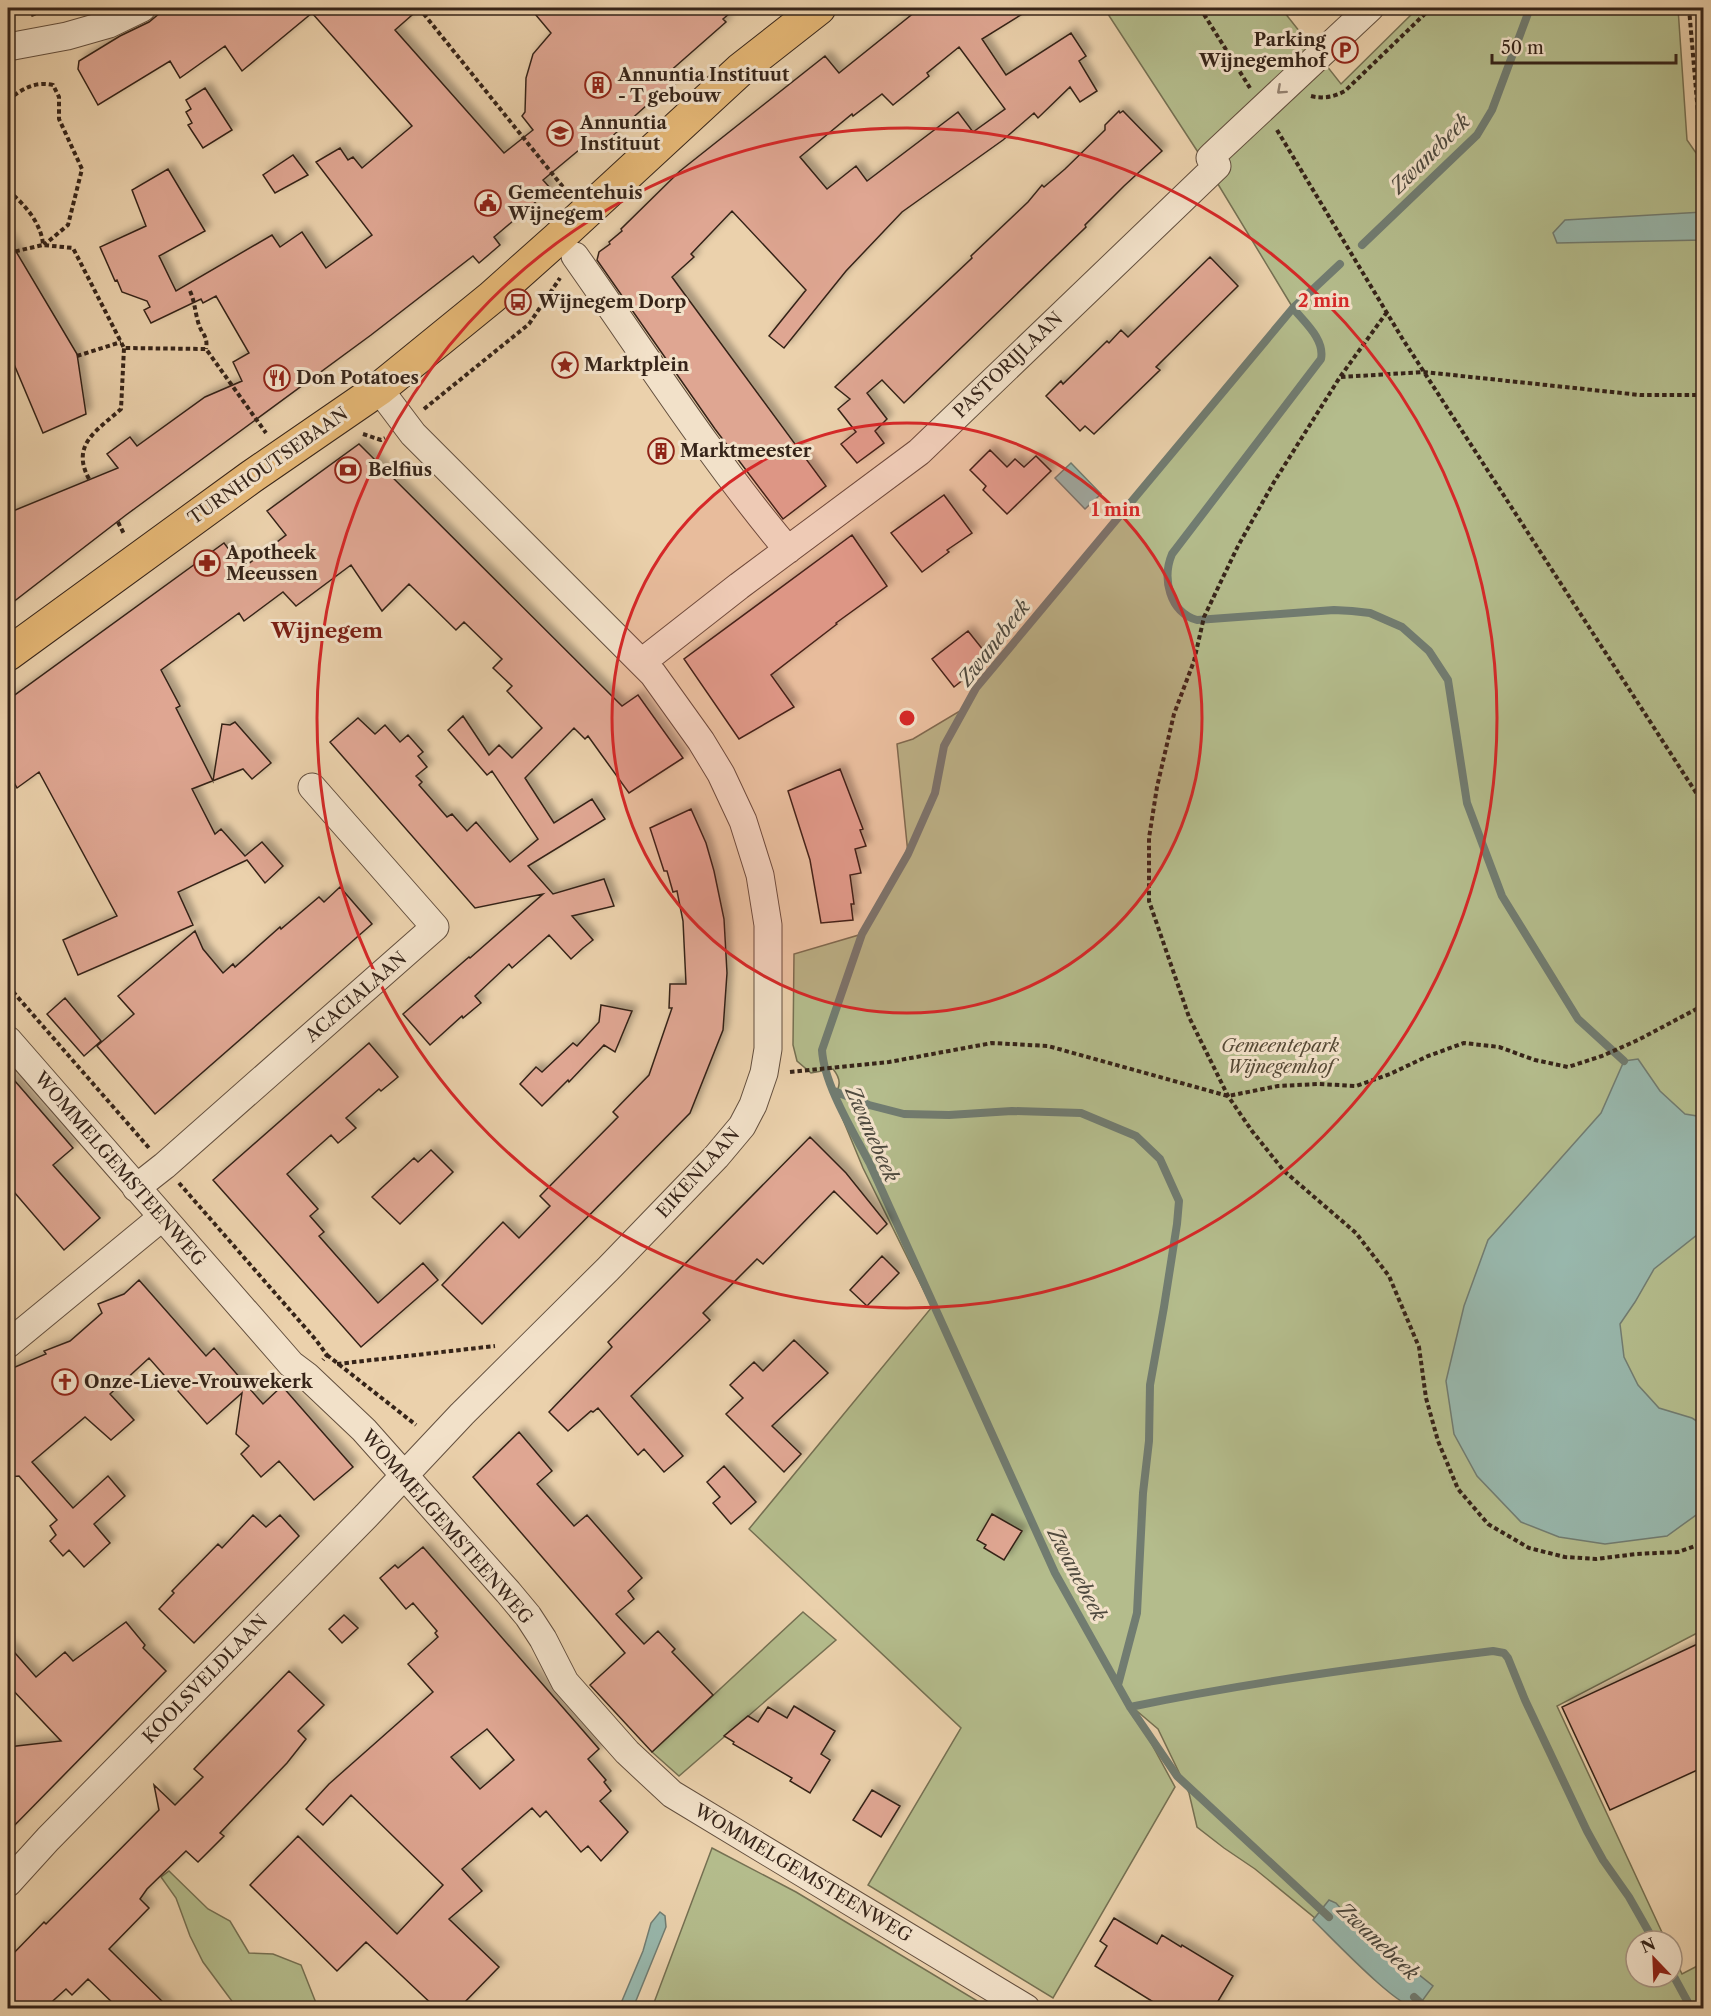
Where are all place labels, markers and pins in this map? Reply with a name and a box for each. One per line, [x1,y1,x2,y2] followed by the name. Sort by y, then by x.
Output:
[1198,29,1328,72] place label: Parking Wijnegemhof
[1330,35,1360,65] parking icon: Parking Wijnegemhof
[617,64,790,107] place label: Annuntia Instituut - T gebouw
[583,70,613,100] building icon: Annuntia Instituut - T gebouw
[579,112,667,155] place label: Annuntia Instituut
[545,118,575,148] school or university icon: Annuntia Instituut
[507,182,643,225] place label: Gemeentehuis Wijnegem
[473,188,503,218] public building icon: Gemeentehuis Wijnegem
[503,287,533,317] bus stop icon: Wijnegem Dorp
[537,291,686,313] place label: Wijnegem Dorp
[550,350,580,380] place icon: Marktplein
[584,354,690,376] place label: Marktplein
[262,363,292,393] restaurant icon: Don Potatoes
[296,367,419,389] place label: Don Potatoes
[646,436,676,466] building icon: Marktmeester
[680,440,812,462] place label: Marktmeester
[333,455,363,485] bank icon: Belfius
[368,459,432,481] place label: Belfius
[225,542,319,585] place label: Apotheek Meeussen
[192,548,222,578] pharmacy icon: Apotheek Meeussen
[897,708,917,728] centre of rings
[50,1367,80,1397] church icon: Onze-Lieve-Vrouwekerk
[84,1371,314,1393] place label: Onze-Lieve-Vrouwekerk

